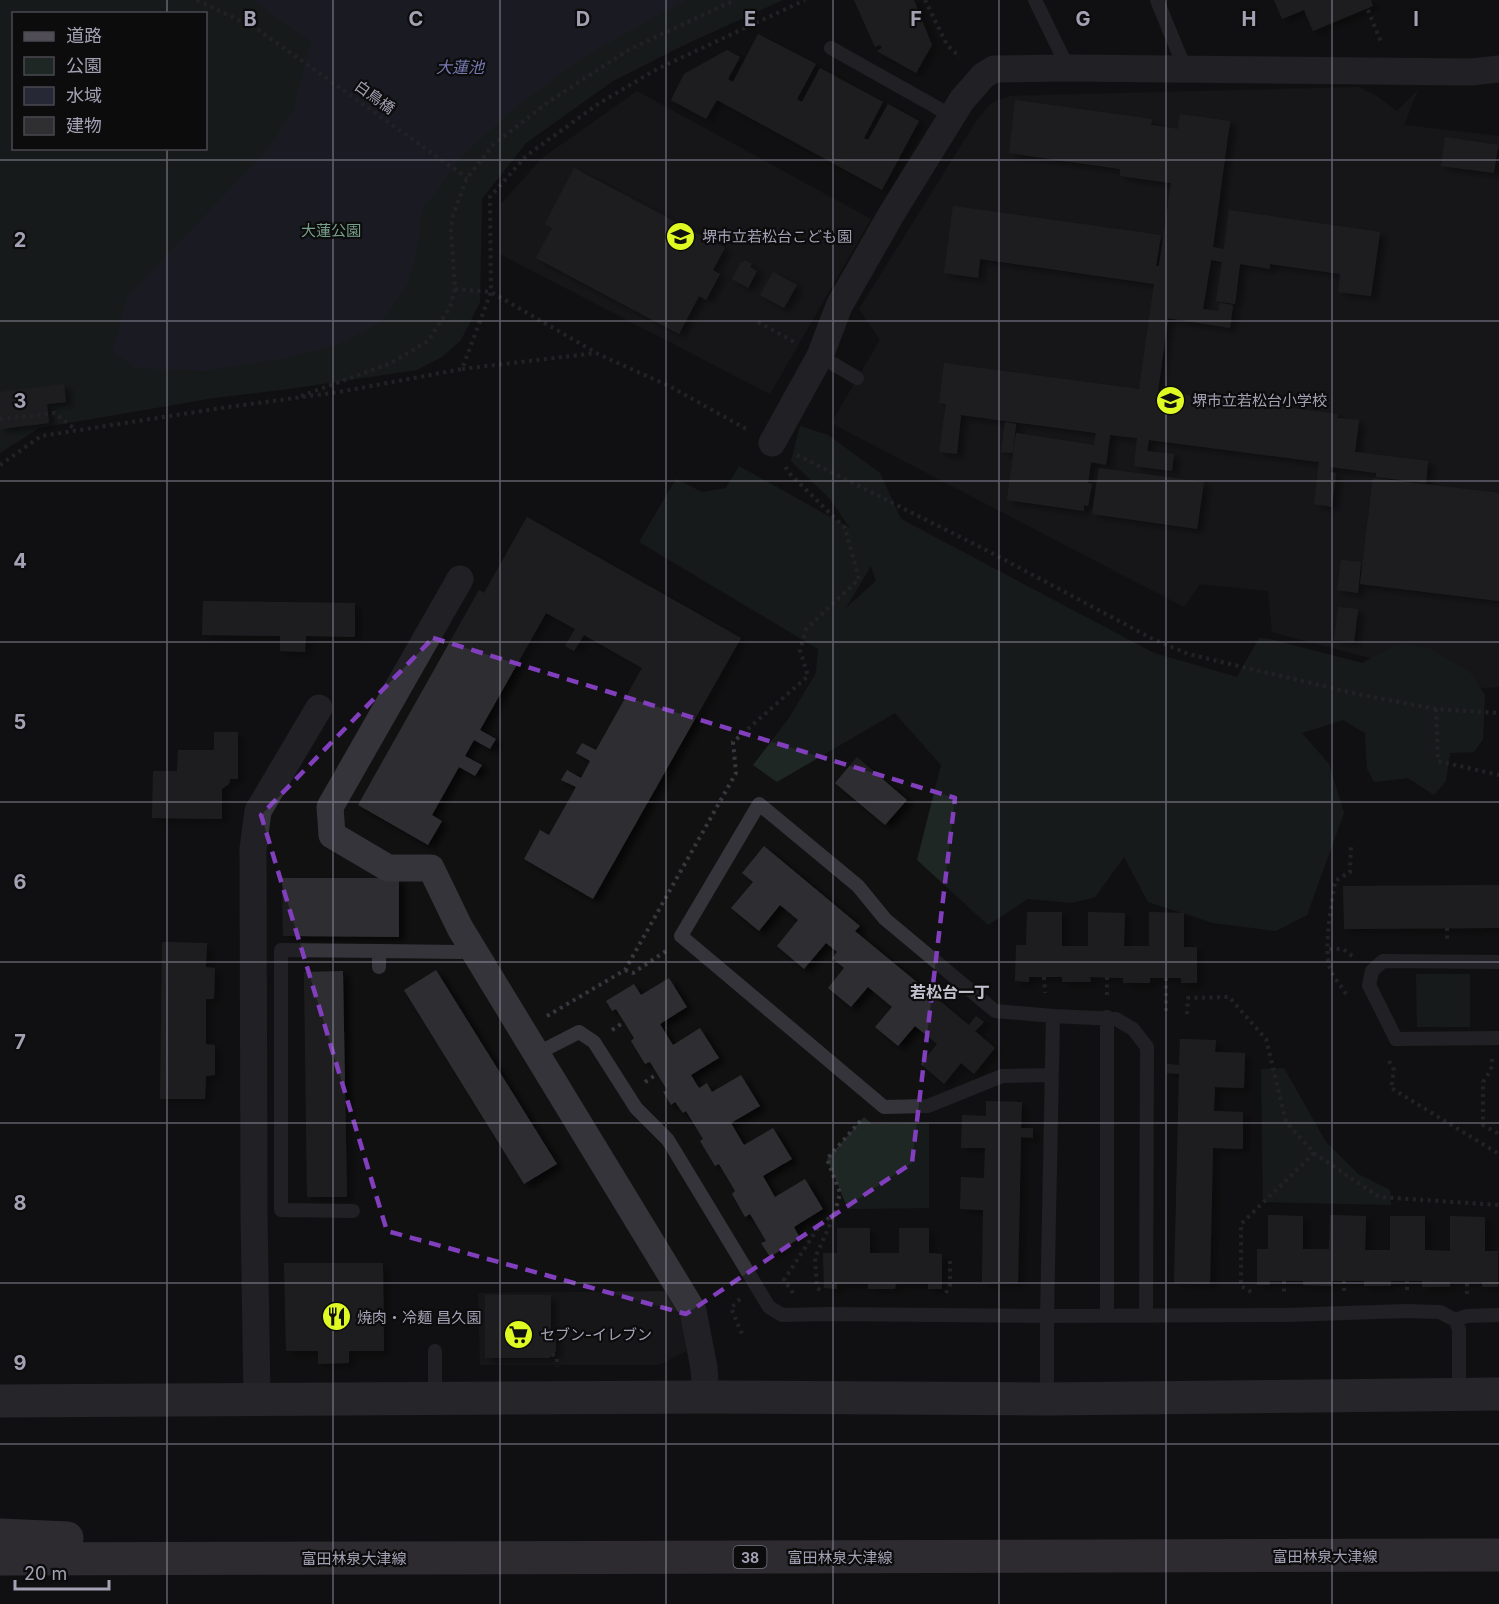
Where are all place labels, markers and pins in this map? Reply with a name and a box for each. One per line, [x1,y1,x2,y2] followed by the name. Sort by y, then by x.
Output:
[665,220,697,252] school or university icon: 堺市立若松台こども園
[702,227,852,246] place label: 堺市立若松台こども園
[1155,384,1187,416] school or university icon: 堺市立若松台小学校
[1192,391,1327,410] place label: 堺市立若松台小学校
[320,1301,352,1333] restaurant icon: 焼肉・冷麺 昌久園
[357,1308,481,1327] place label: 焼肉・冷麺 昌久園
[503,1318,535,1350] supermarket icon: セブン-イレブン
[540,1325,652,1344] place label: セブン-イレブン

